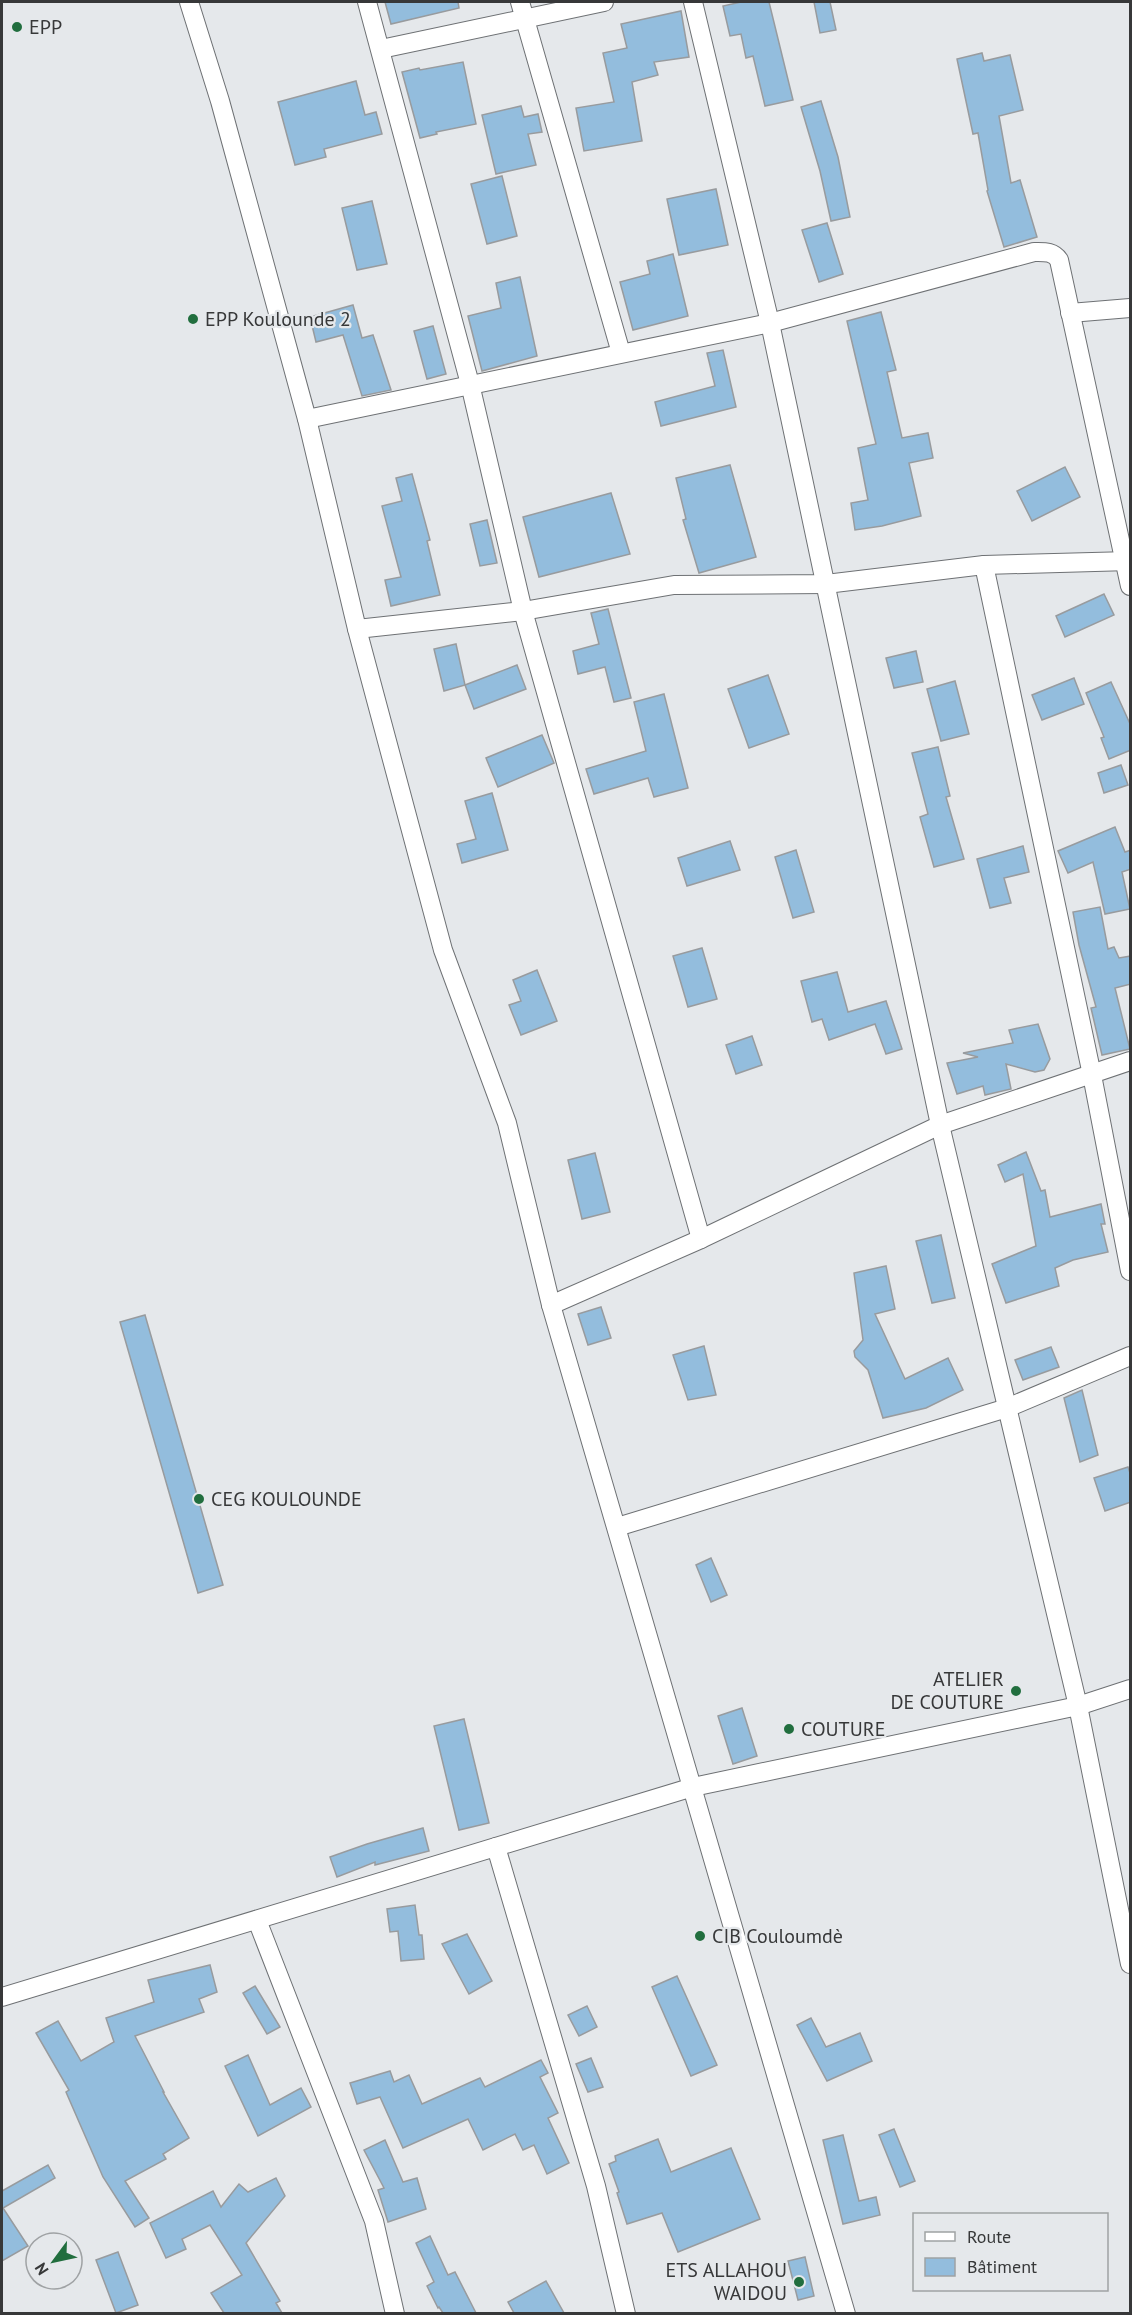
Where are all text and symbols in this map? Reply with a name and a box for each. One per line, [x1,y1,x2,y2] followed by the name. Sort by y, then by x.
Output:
[29,14,62,40] place label: EPP
[10,20,24,34] marker: EPP
[205,306,351,332] place label: EPP Koulounde 2
[186,312,200,326] marker: EPP Koulounde 2
[211,1486,362,1512] place label: CEG KOULOUNDE
[192,1492,206,1506] marker: CEG KOULOUNDE
[890,1666,1004,1715] place label: ATELIER DE COUTURE
[1009,1684,1023,1698] marker: ATELIER DE COUTURE
[801,1716,885,1742] place label: COUTURE
[782,1722,796,1736] marker: COUTURE
[712,1923,843,1949] place label: CIB Couloumdè
[693,1929,707,1943] marker: CIB Couloumdè
[913,2213,1108,2291] legend
[967,2225,1011,2248] text: Route
[24,2231,84,2291] north arrow
[967,2255,1037,2278] text: Bâtiment
[666,2257,787,2306] place label: ETS ALLAHOU WAIDOU
[30,2259,53,2279] text: N
[792,2275,806,2289] marker: ETS ALLAHOU WAIDOU

